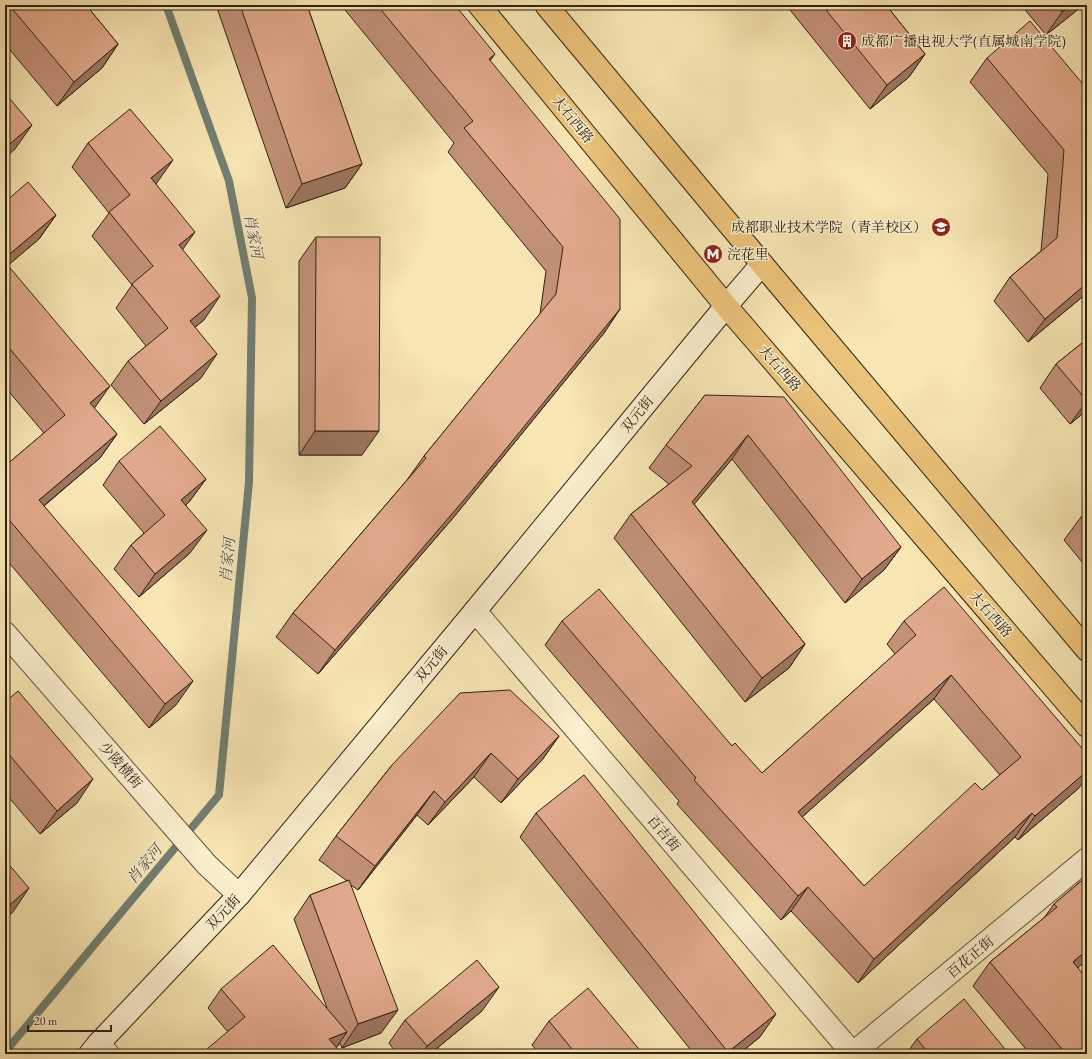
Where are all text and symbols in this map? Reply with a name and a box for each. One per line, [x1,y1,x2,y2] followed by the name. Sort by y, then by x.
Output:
[836,30,858,52] building icon: 成都广播电视大学(直属城南学院)
[861,32,1066,50] place label: 成都广播电视大学(直属城南学院)
[548,92,598,146] street label: 大石西路
[240,212,268,263] water label: 肖家河
[930,216,952,238] school or university icon: 成都职业技术学院（青羊校区）
[731,218,927,236] place label: 成都职业技术学院（青羊校区）
[702,243,724,265] metro station icon: 浣花里
[727,245,769,263] place label: 浣花里
[755,341,805,395] street label: 大石西路
[617,392,657,436] street label: 双元街
[216,534,239,583] water label: 肖家河
[966,587,1016,641] street label: 大石西路
[411,642,451,686] street label: 双元街
[96,738,146,792] street label: 少陵横街
[644,811,684,855] street label: 百吉街
[122,838,168,887] water label: 肖家河
[202,891,244,933] street label: 双元街
[943,932,997,982] street label: 百花正街
[28,1007,111,1033] scale bar
[34,1013,58,1029] text: 20 m

